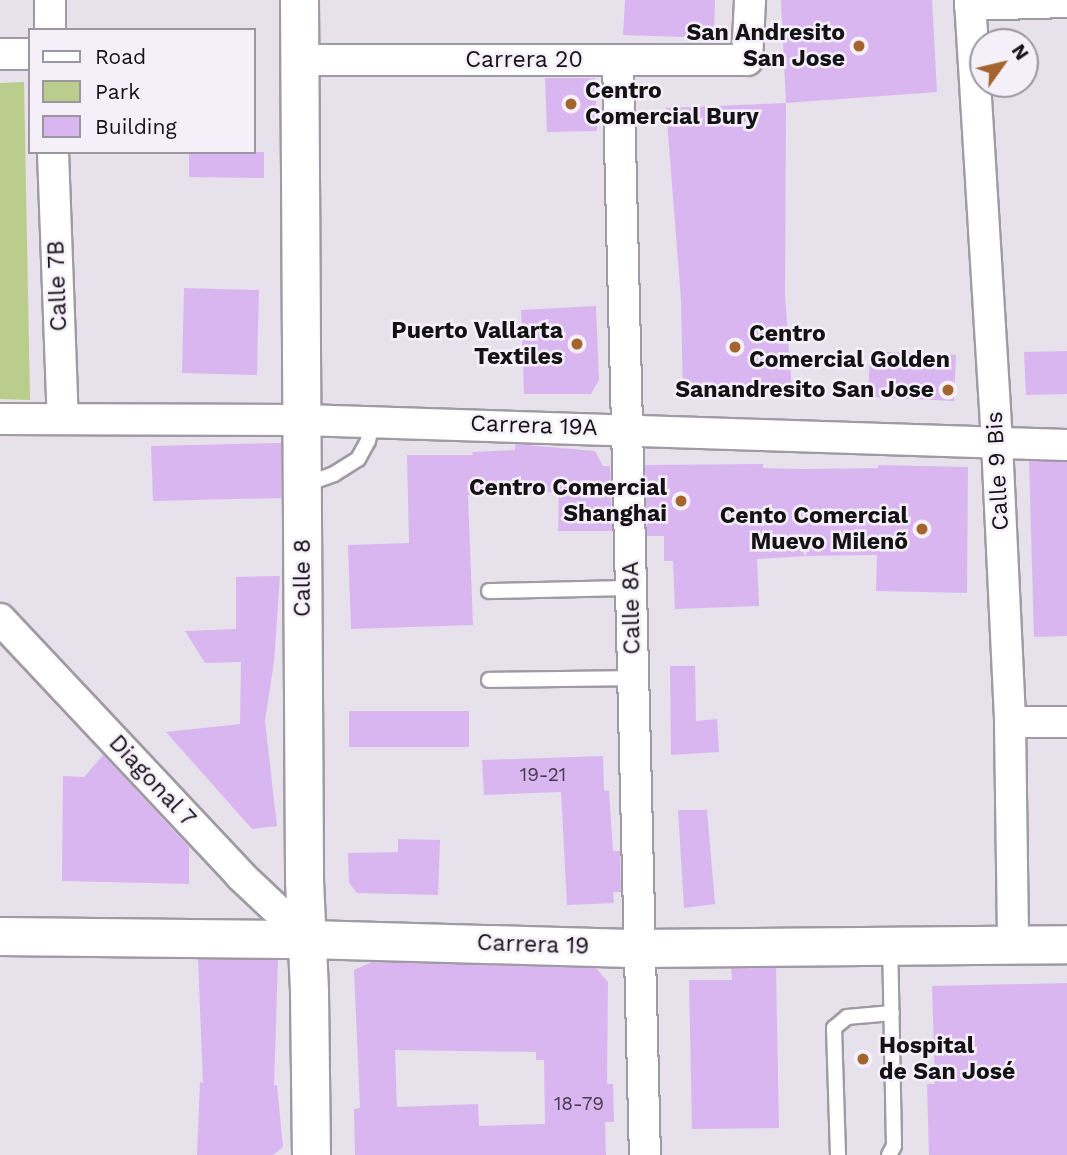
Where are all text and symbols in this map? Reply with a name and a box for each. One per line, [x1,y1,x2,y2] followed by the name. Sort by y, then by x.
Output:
[686,19,845,73] place label: San Andresito San Jose
[28,28,256,154] legend
[969,28,1039,98] north arrow
[851,38,867,54] marker: San Andresito San Jose
[1007,40,1034,64] text: N
[95,44,146,69] text: Road
[465,46,583,74] street label: Carrera 20
[585,77,759,131] place label: Centro Comercial Bury
[95,79,140,104] text: Park
[563,96,579,112] marker: Centro Comercial Bury
[95,114,177,139] text: Building
[43,240,73,332] street label: Calle 7B
[391,317,563,371] place label: Puerto Vallarta Textiles
[749,320,950,374] place label: Centro Comercial Golden
[569,336,585,352] marker: Puerto Vallarta Textiles
[727,339,743,355] marker: Centro Comercial Golden
[675,376,934,404] place label: Sanandresito San Jose
[940,382,956,398] marker: Sanandresito San Jose
[469,410,599,442] street label: Carrera 19A
[981,411,1015,531] street label: Calle 9 Bis
[469,474,667,528] place label: Centro Comercial Shanghai
[673,493,689,509] marker: Centro Comercial Shanghai
[720,502,908,556] place label: Cento Comercial Muevo Milenõ
[914,521,930,537] marker: Cento Comercial Muevo Milenõ
[289,539,317,617] street label: Calle 8
[617,561,647,655] street label: Calle 8A
[102,729,202,833] street label: Diagonal 7
[520,764,566,786] house number: 19-21
[476,929,590,961] street label: Carrera 19
[879,1032,1016,1086] place label: Hospital de San José
[853,1049,873,1069] marker: Hospital de San José
[554,1093,604,1115] house number: 18-79

